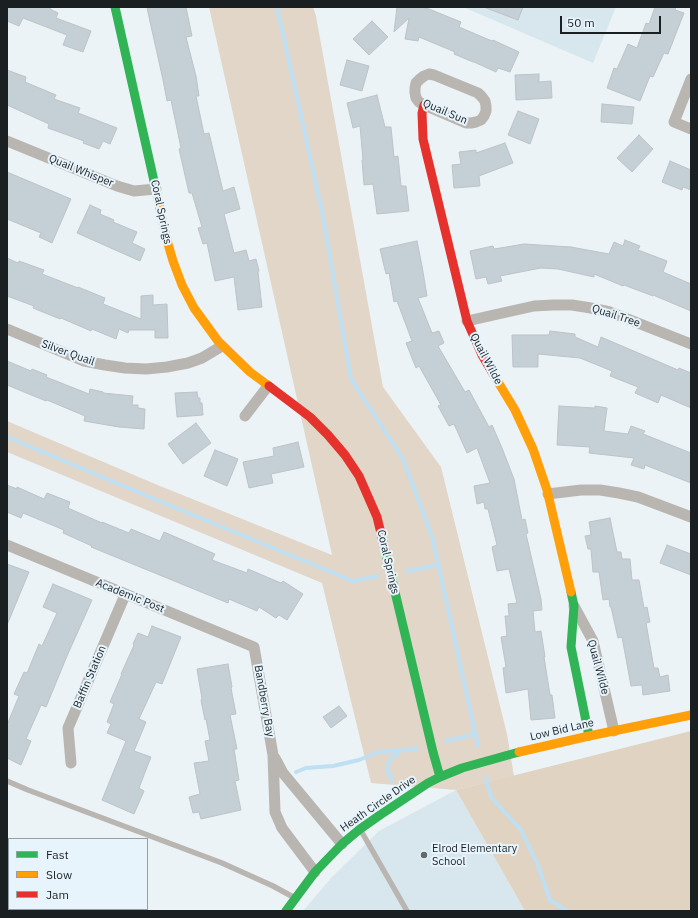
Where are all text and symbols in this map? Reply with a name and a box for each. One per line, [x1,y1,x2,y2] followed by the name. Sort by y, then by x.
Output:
[562,8,663,34] scale bar
[567,15,595,30] text: 50 m
[421,97,469,127] street label: Quail Sun
[47,152,115,190] street label: Quail Whisper
[148,179,174,245] street label: Coral Springs
[590,302,642,330] street label: Quail Tree
[467,331,505,387] street label: Quail Wilde
[40,337,96,369] street label: Silver Quail
[374,529,402,595] street label: Coral Springs
[94,576,166,616] street label: Academic Post
[584,638,612,696] street label: Quail Wilde
[71,644,109,710] street label: Baffin Station
[251,664,277,738] street label: Bandberry Bay
[529,716,595,744] street label: Low Bid Lane
[338,773,418,835] street label: Heath Circle Drive
[8,838,148,910] legend
[432,842,517,868] place label: Elrod Elementary School
[46,847,69,862] text: Fast
[419,850,429,860] marker: Elrod Elementary School
[46,867,72,882] text: Slow
[46,887,69,902] text: Jam

